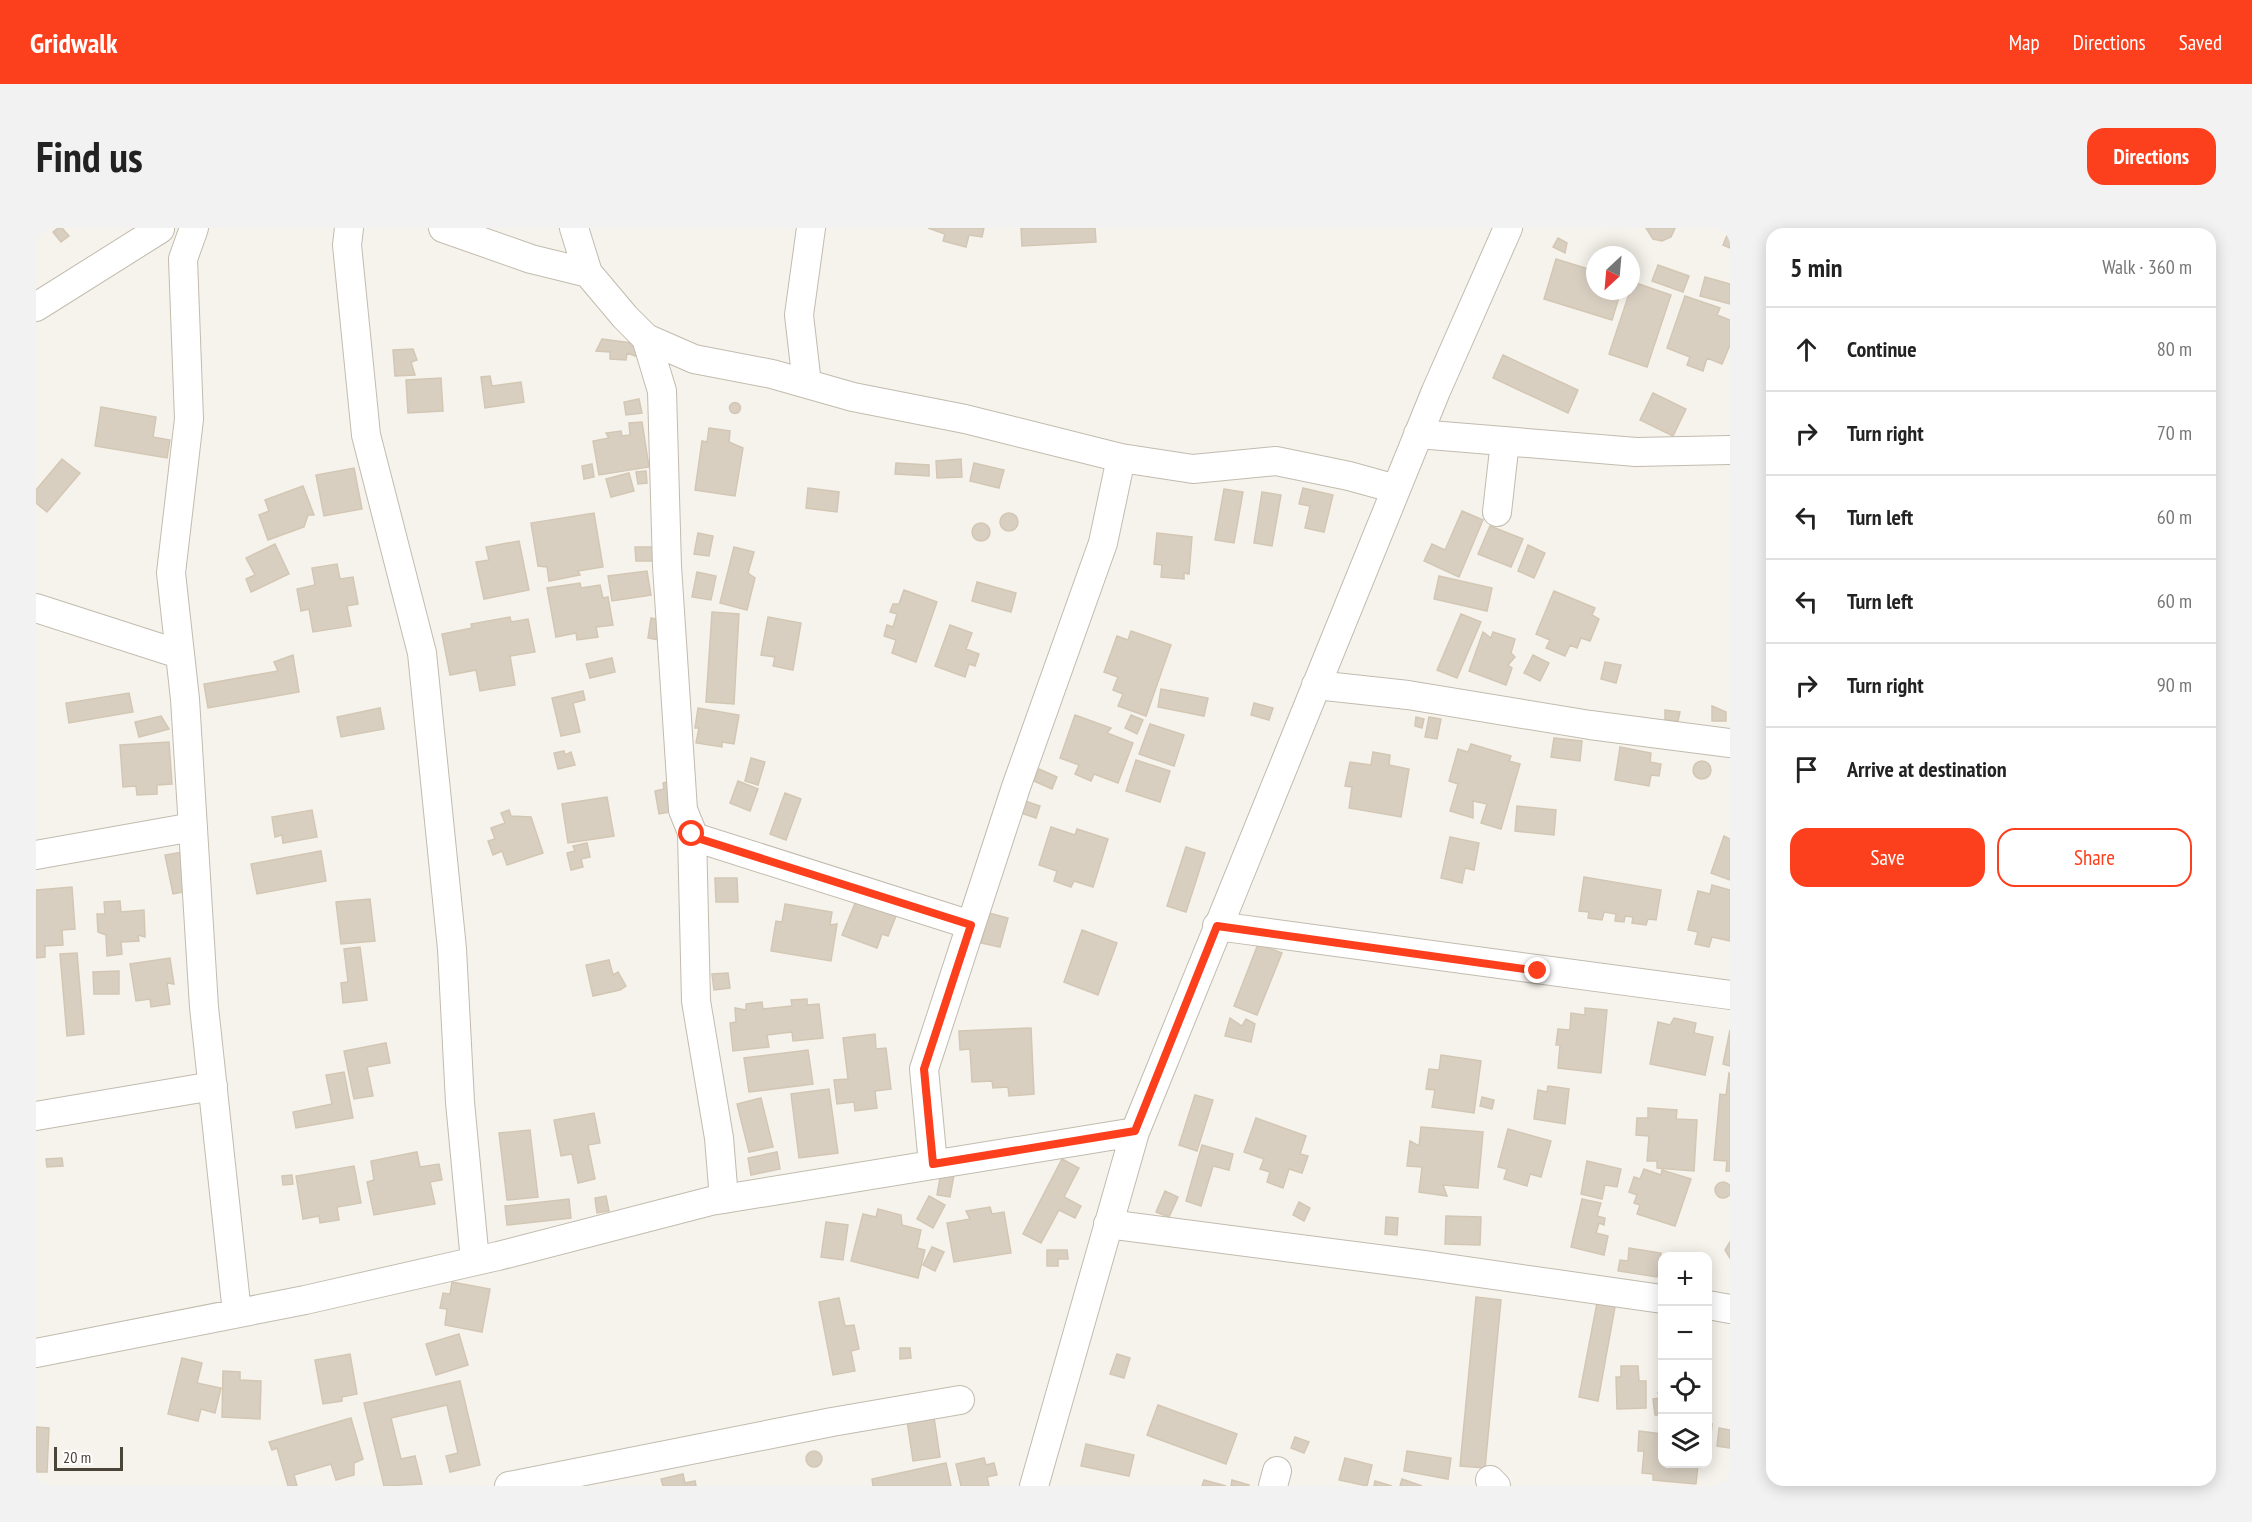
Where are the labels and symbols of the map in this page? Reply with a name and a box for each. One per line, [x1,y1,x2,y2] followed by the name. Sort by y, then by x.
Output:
[1586,246,1640,300] north arrow
[678,820,704,846] route start
[1524,957,1550,983] route end
[54,1444,123,1472] scale bar

